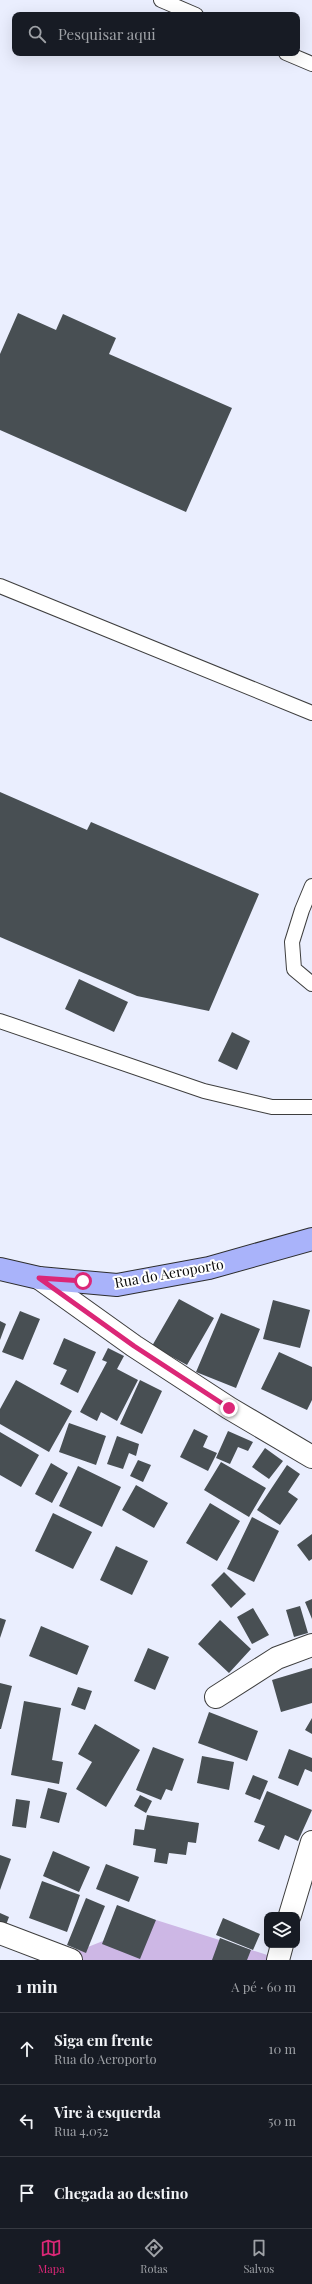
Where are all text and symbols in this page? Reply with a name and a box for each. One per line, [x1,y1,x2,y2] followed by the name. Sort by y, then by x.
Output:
[12,12,300,56] search box
[26,23,48,45] icon: search
[58,24,156,44] text: Pesquisar aqui
[113,1254,225,1292] street label: Rua do Aeroporto
[74,1272,92,1290] route start
[220,1399,238,1417] route end
[264,1912,300,1948] map controls
[264,1912,300,1948] button: layers
[16,1975,58,1997] text: 1 min
[231,1978,296,1995] text: A pé · 60 m
[54,2030,153,2050] text: Siga em frente
[16,2038,38,2060] icon: ahead
[269,2040,296,2057] text: 10 m
[54,2050,157,2067] text: Rua do Aeroporto
[54,2102,161,2122] text: Vire à esquerda
[16,2110,38,2132] icon: left
[268,2112,296,2129] text: 50 m
[54,2122,108,2139] text: Rua 4.052
[16,2182,38,2204] icon: arrive
[54,2183,188,2203] text: Chegada ao destino
[38,2237,65,2276] tab: Mapa
[140,2237,168,2276] tab: Rotas
[243,2237,274,2276] tab: Salvos

